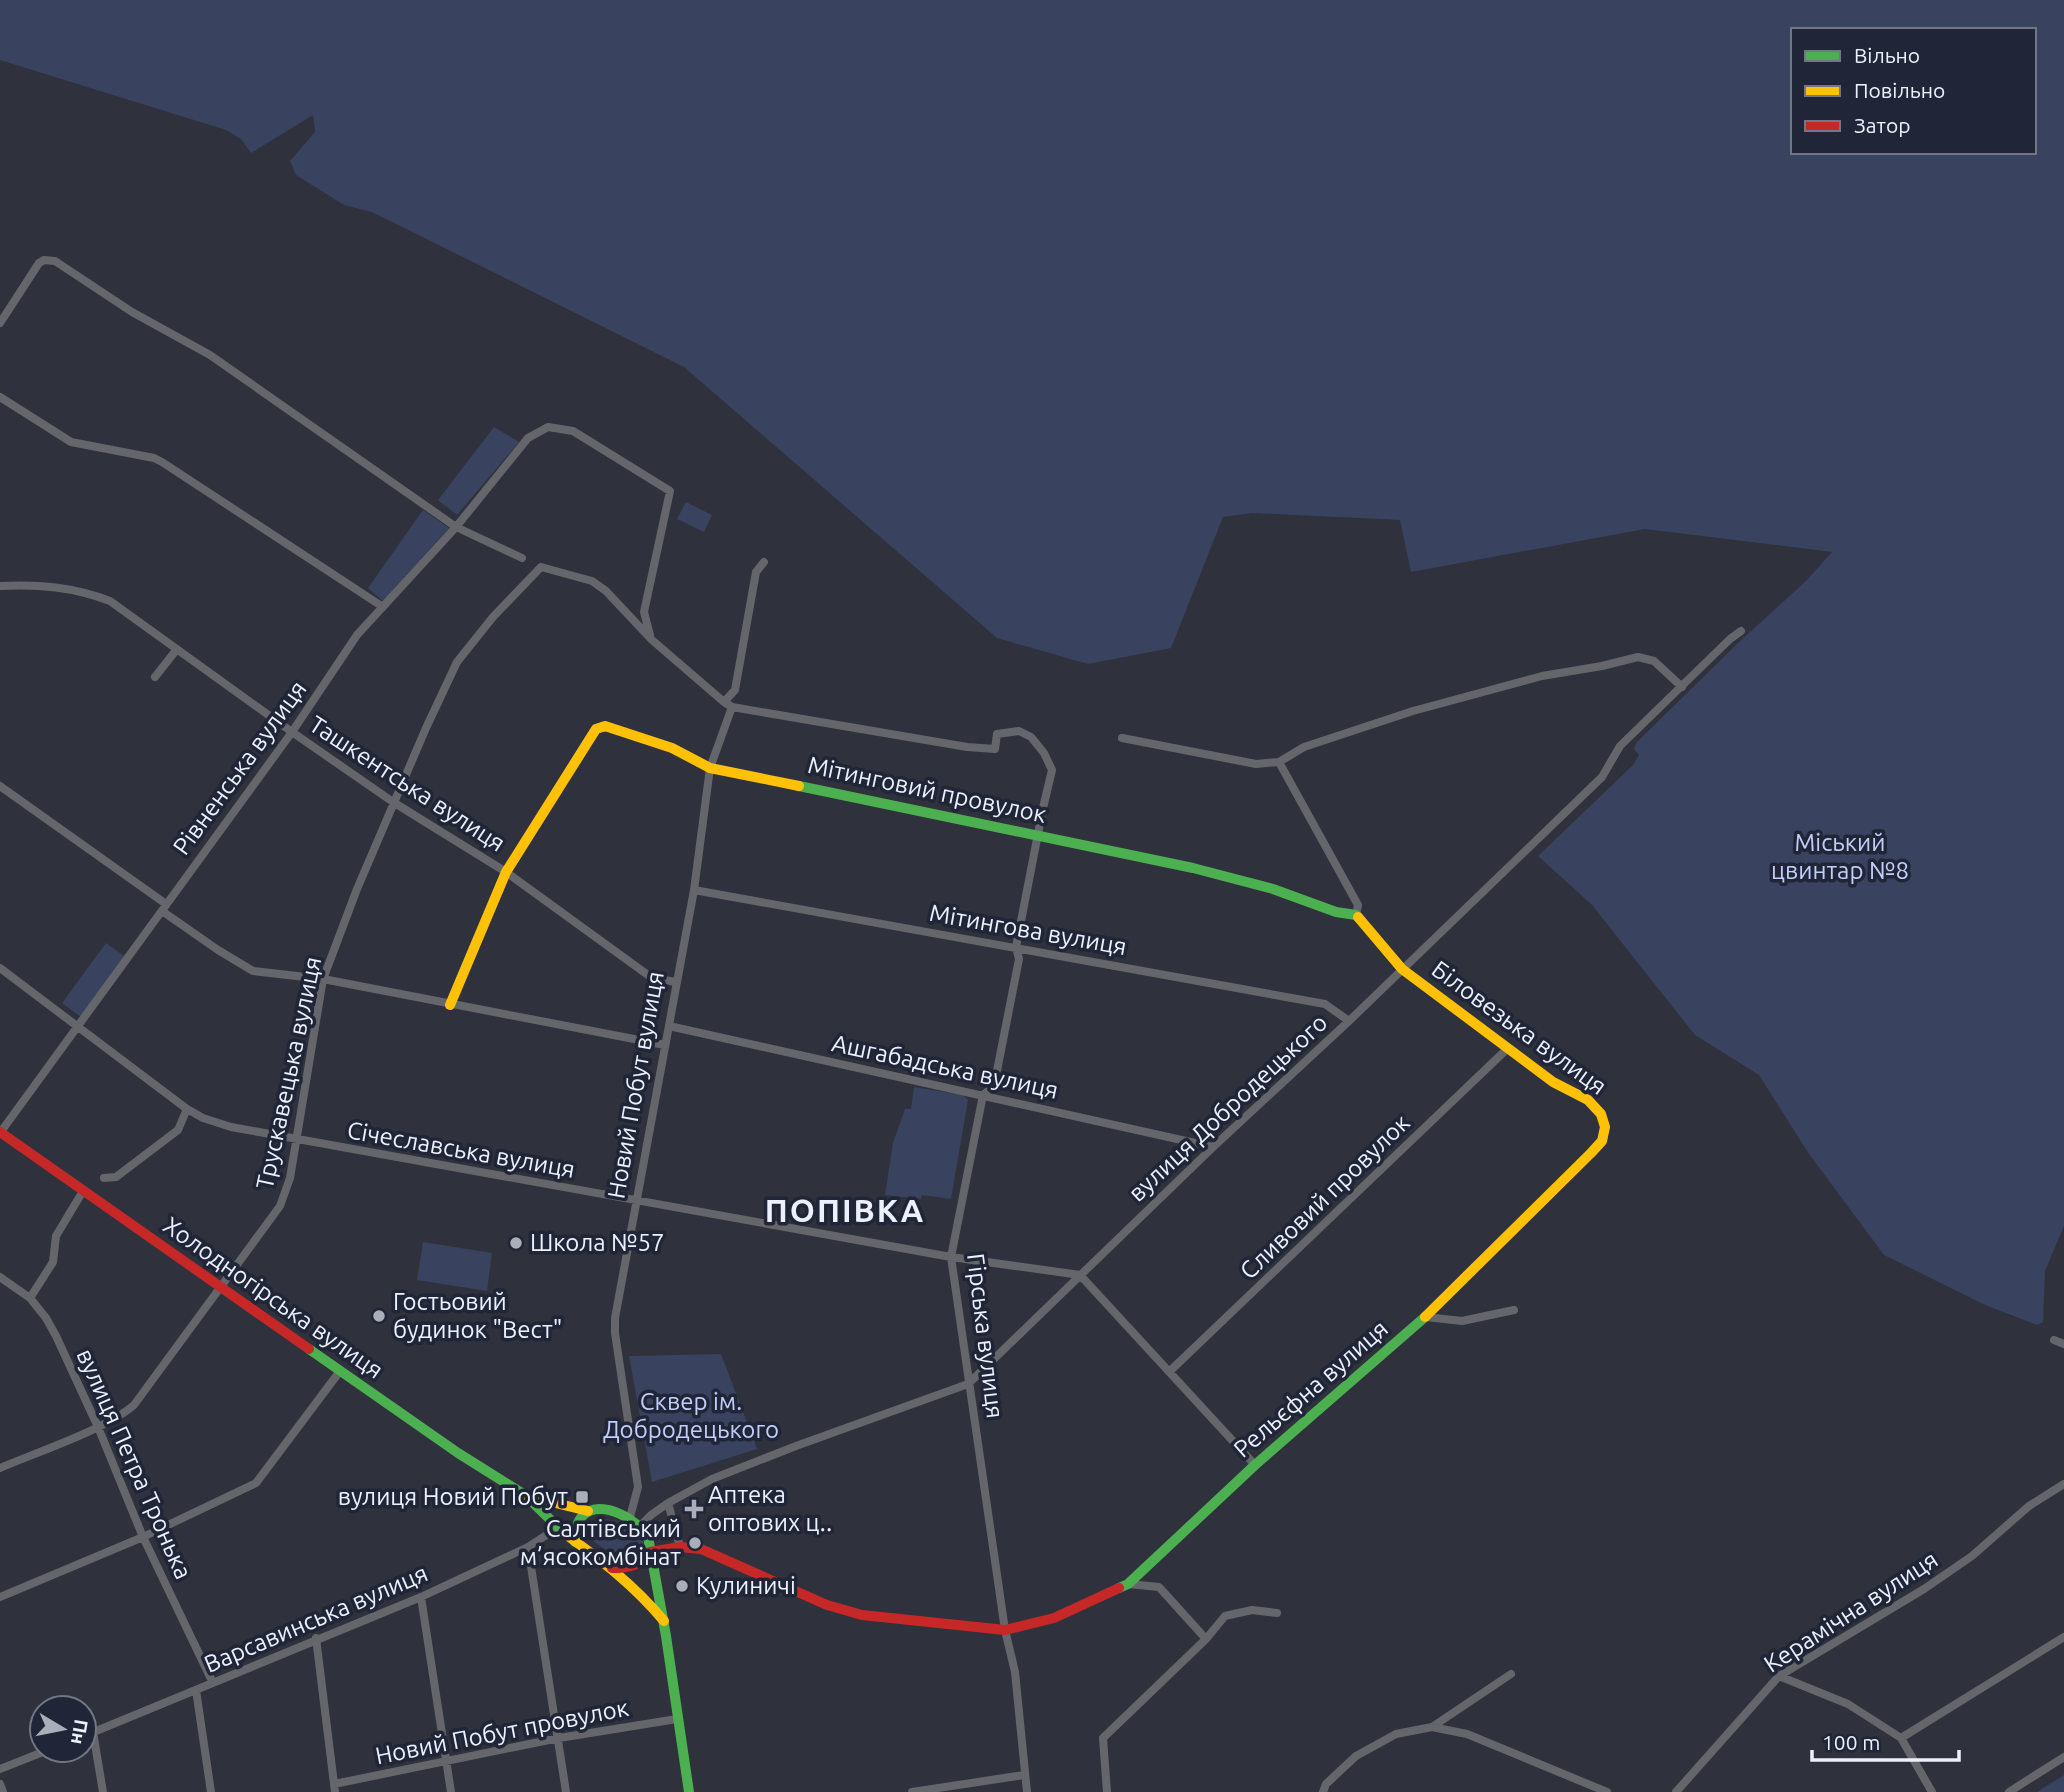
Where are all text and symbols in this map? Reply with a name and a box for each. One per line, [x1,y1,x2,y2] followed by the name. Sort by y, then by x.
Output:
[1791,28,2036,154] legend
[1854,43,1920,67] text: Вільно
[1854,78,1945,102] text: Повільно
[1854,113,1910,137] text: Затор
[168,676,312,860] street label: Рівненська вулиця
[305,710,510,857] street label: Ташкентська вулиця
[805,751,1049,828] street label: Мітинговий провулок
[1771,829,1909,884] park label: Міський цвинтар №8
[927,899,1129,960] street label: Мітингова вулиця
[251,954,326,1191] street label: Трускавецька вулиця
[1427,955,1612,1100] street label: Біловезька вулиця
[602,969,669,1201] street label: Новий Побут вулиця
[1123,1009,1332,1207] street label: вулиця Добродецького
[829,1029,1061,1104] street label: Ашгабадська вулиця
[1235,1109,1415,1284] street label: Сливовий провулок
[345,1116,577,1183] street label: Січеславська вулиця
[765,1192,925,1228] district label: ПОПІВКА
[158,1212,388,1384] street label: Холодногірська вулиця
[530,1229,665,1256] place label: Школа №57
[508,1235,524,1251] marker: Школа №57
[962,1252,1009,1420] street label: Гірська вулиця
[393,1288,562,1343] place label: Гостьовий будинок "Вест"
[371,1308,387,1324] marker: Гостьовий будинок "Вест"
[1228,1315,1393,1463] street label: Рельєфна вулиця
[71,1344,197,1583] street label: вулиця Петра Тронька
[603,1388,779,1443] park label: Сквер ім. Добродецького
[708,1481,832,1536] place label: Аптека оптових ц‥
[338,1483,568,1510] place label: вулиця Новий Побут
[574,1489,590,1505] marker: вулиця Новий Побут
[686,1501,702,1517] marker: Аптека оптових ц‥
[520,1515,681,1570] place label: Салтівський м’ясокомбінат
[687,1535,703,1551] marker: Салтівський м’ясокомбінат
[1759,1545,1942,1678] street label: Керамічна вулиця
[200,1559,431,1678] street label: Варсавинська вулиця
[696,1572,796,1599] place label: Кулиничі
[674,1578,690,1594] marker: Кулиничі
[28,1694,98,1764] north arrow
[373,1694,631,1769] street label: Новий Побут провулок
[67,1718,93,1746] text: Пн
[1812,1718,1959,1762] scale bar
[1822,1730,1880,1754] text: 100 m

